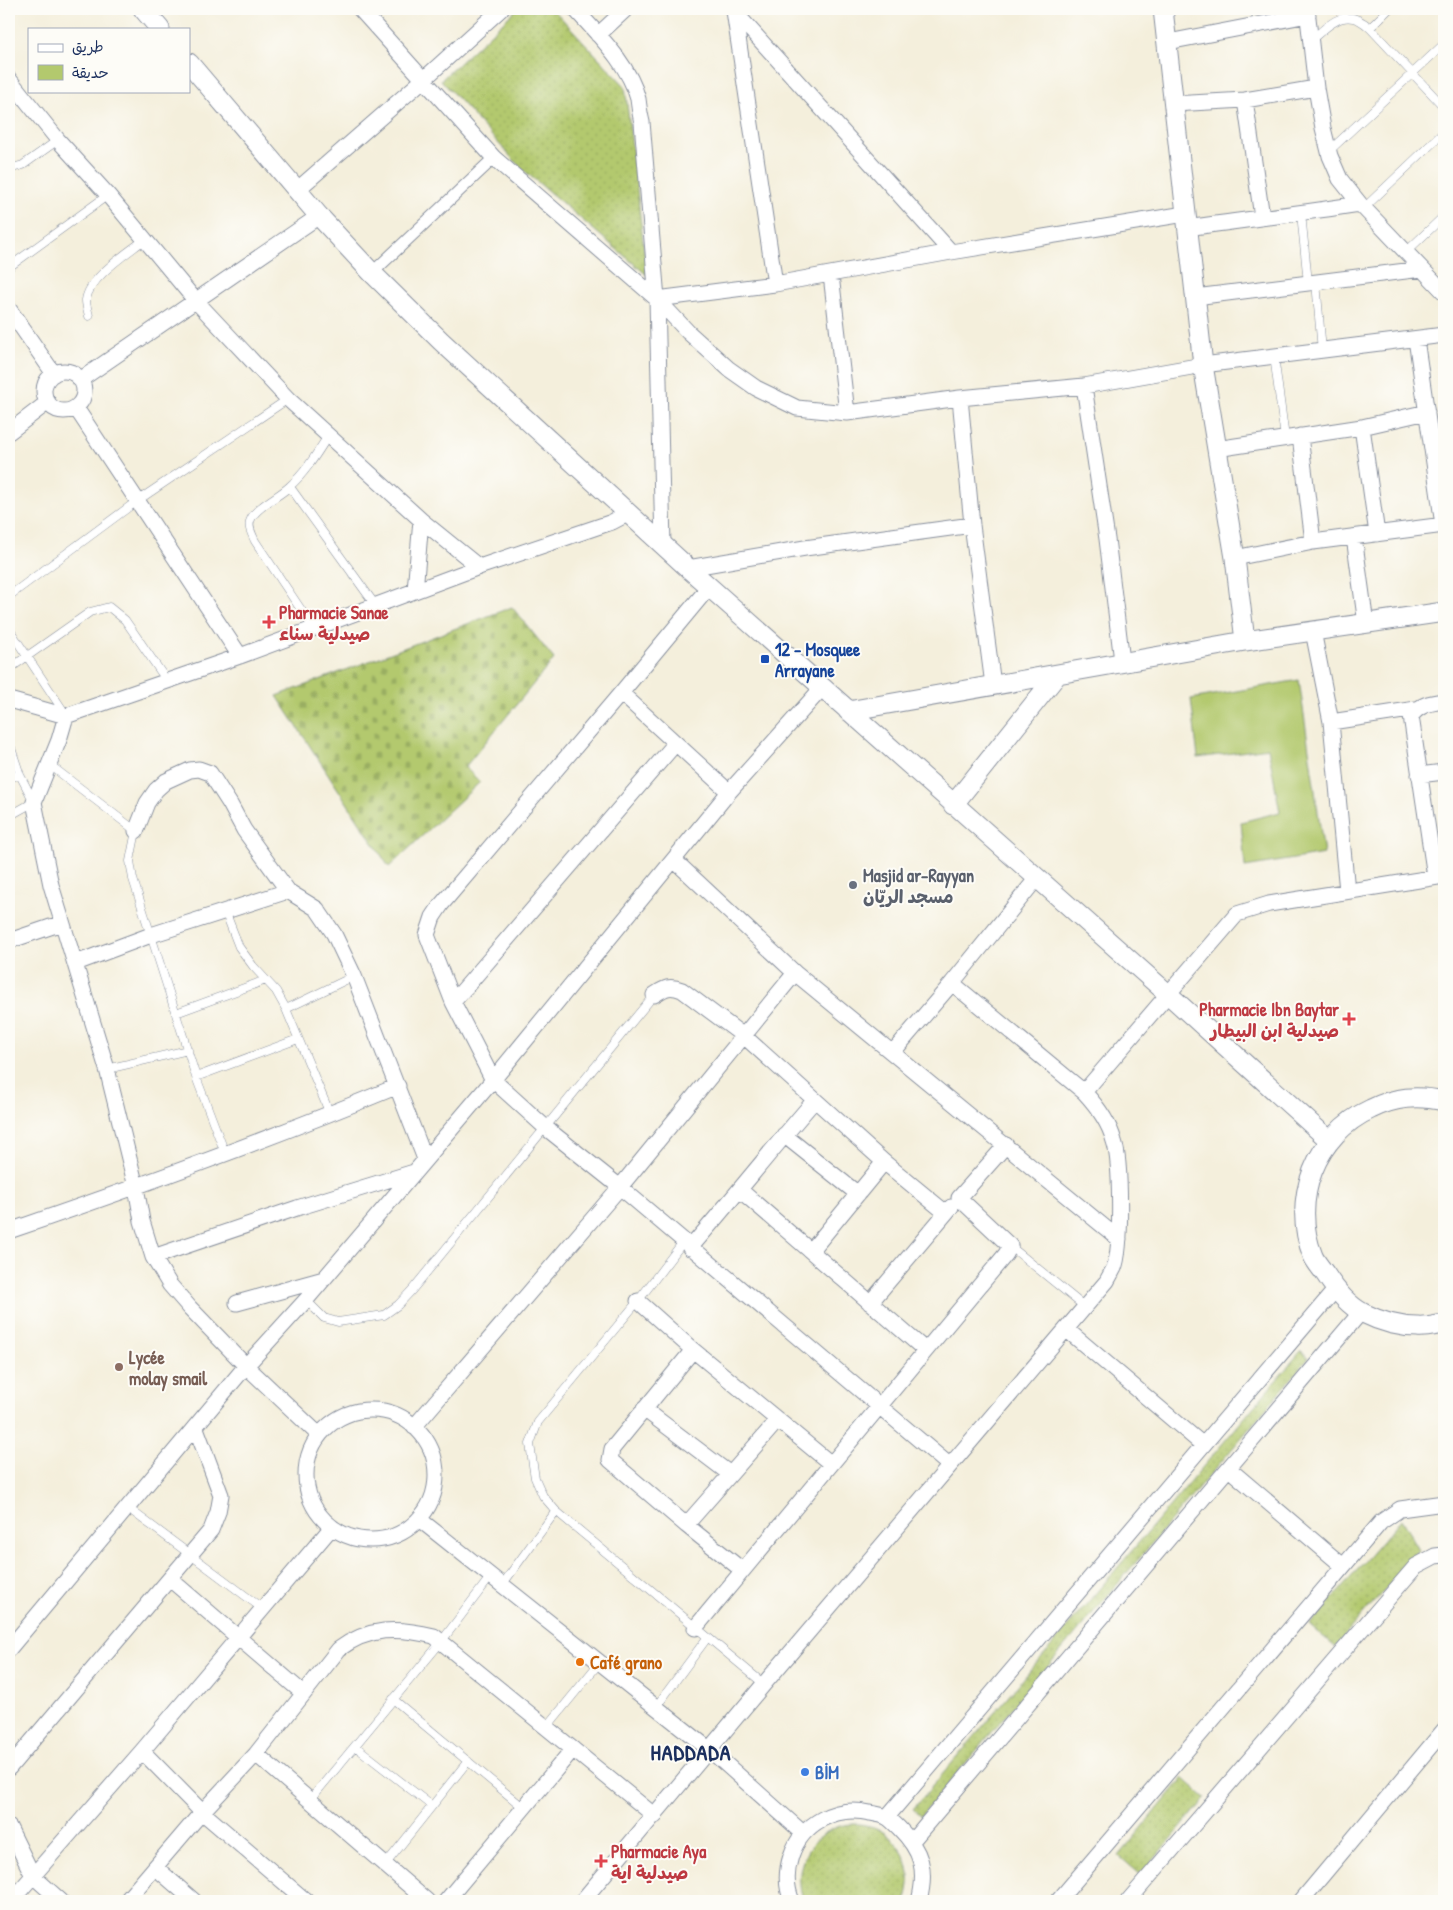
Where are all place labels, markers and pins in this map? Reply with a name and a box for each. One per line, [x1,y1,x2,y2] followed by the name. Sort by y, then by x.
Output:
[279,600,389,646] place label: Pharmacie Sanae صيدلية سناء
[263,616,275,628] marker: Pharmacie Sanae صيدلية سناء
[775,637,861,684] place label: 12 - Mosquee Arrayane
[759,653,771,665] marker: 12 - Mosquee Arrayane
[863,863,974,909] place label: Masjid ar-Rayyan مسجد الريّان
[847,879,859,891] marker: Masjid ar-Rayyan مسجد الريّان
[1199,997,1339,1043] place label: Pharmacie Ibn Baytar صيدلية ابن البيطار
[1343,1013,1355,1025] marker: Pharmacie Ibn Baytar صيدلية ابن البيطار
[129,1345,208,1392] place label: Lycée molay smail
[113,1361,125,1373] marker: Lycée molay smail
[590,1650,663,1676] place label: Café grano
[574,1656,586,1668] marker: Café grano
[815,1760,839,1785] place label: BİM
[799,1766,811,1778] marker: BİM
[611,1839,707,1885] place label: Pharmacie Aya صيدلية اية
[595,1855,607,1867] marker: Pharmacie Aya صيدلية اية

